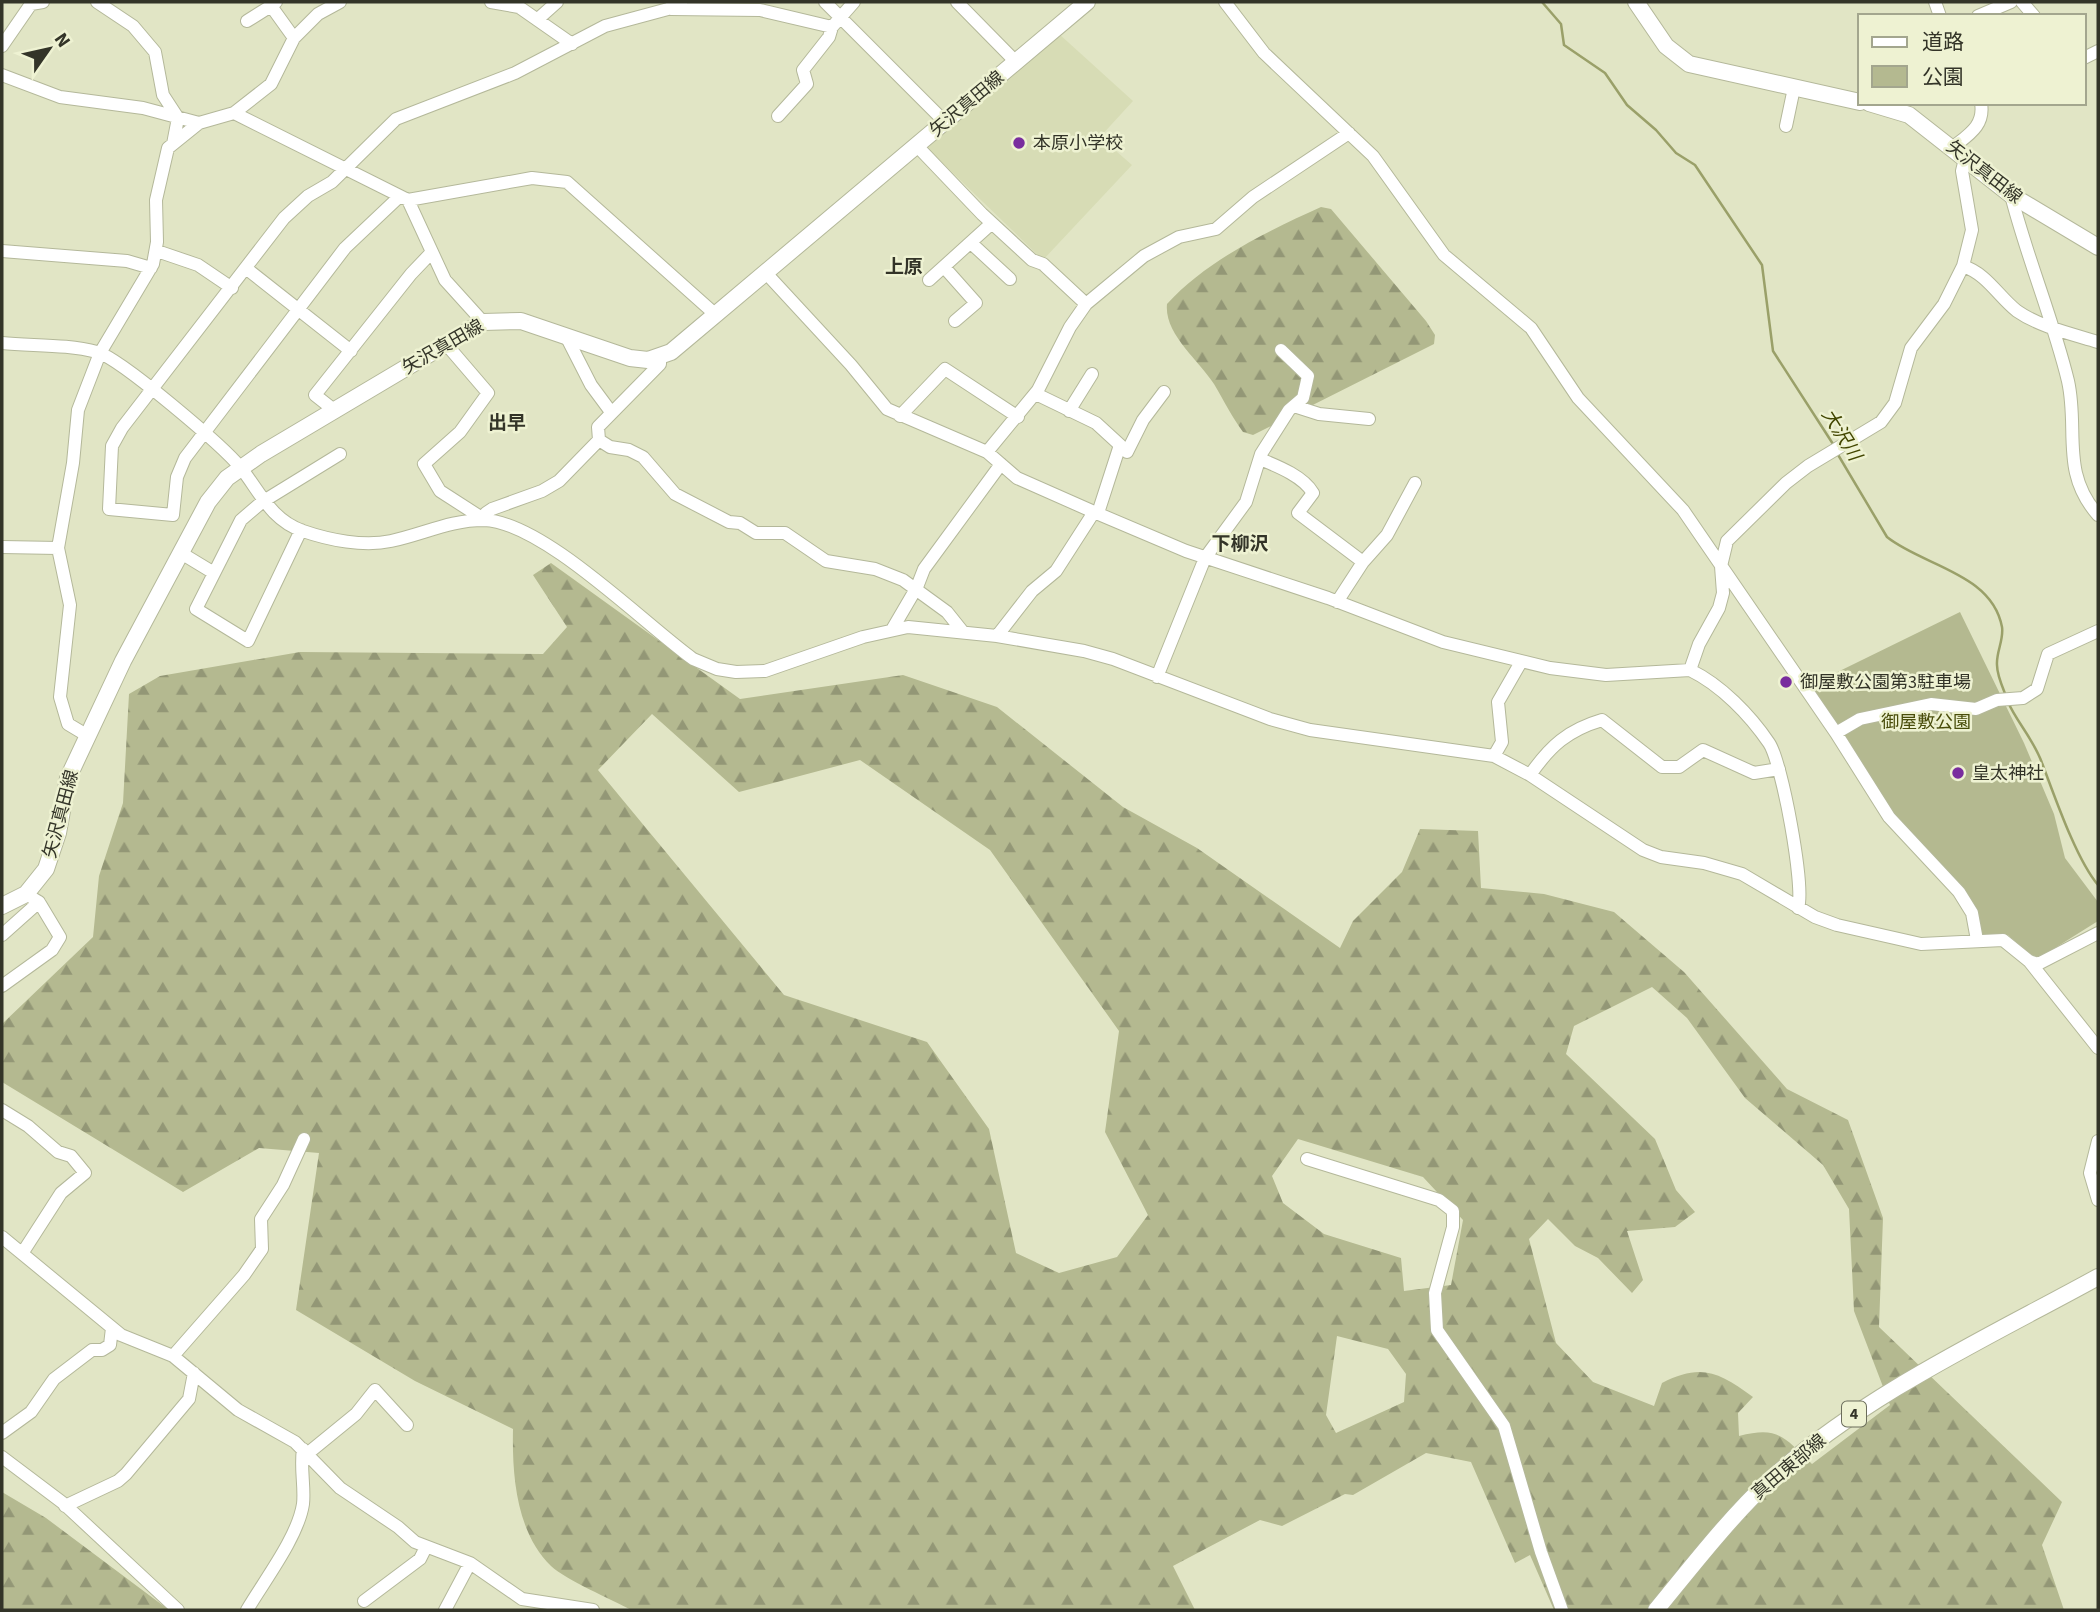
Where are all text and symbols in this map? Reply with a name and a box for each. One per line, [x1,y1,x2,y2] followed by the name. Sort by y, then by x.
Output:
[14,14,84,84] north arrow
[1858,14,2086,105] legend
[1922,27,1964,57] text: 道路
[47,28,77,53] text: N
[1922,62,1964,92] text: 公園
[924,65,1010,143] street label: 矢沢真田線
[1033,131,1123,156] place label: 本原小学校
[1941,134,2027,210] street label: 矢沢真田線
[1011,135,1027,151] marker: 本原小学校
[885,254,923,281] district label: 上原
[398,314,488,380] street label: 矢沢真田線
[1814,404,1869,468] water label: 大沢川
[488,410,526,437] district label: 出早
[1211,531,1269,558] district label: 下柳沢
[1800,670,1971,695] place label: 御屋敷公園第3駐車場
[1778,674,1794,690] marker: 御屋敷公園第3駐車場
[1881,710,1971,735] park label: 御屋敷公園
[1972,761,2044,786] place label: 皇太神社
[1950,765,1966,781] marker: 皇太神社
[37,767,85,861] street label: 矢沢真田線
[1842,1402,1866,1426] road number: 4
[1746,1428,1832,1506] street label: 真田東部線

